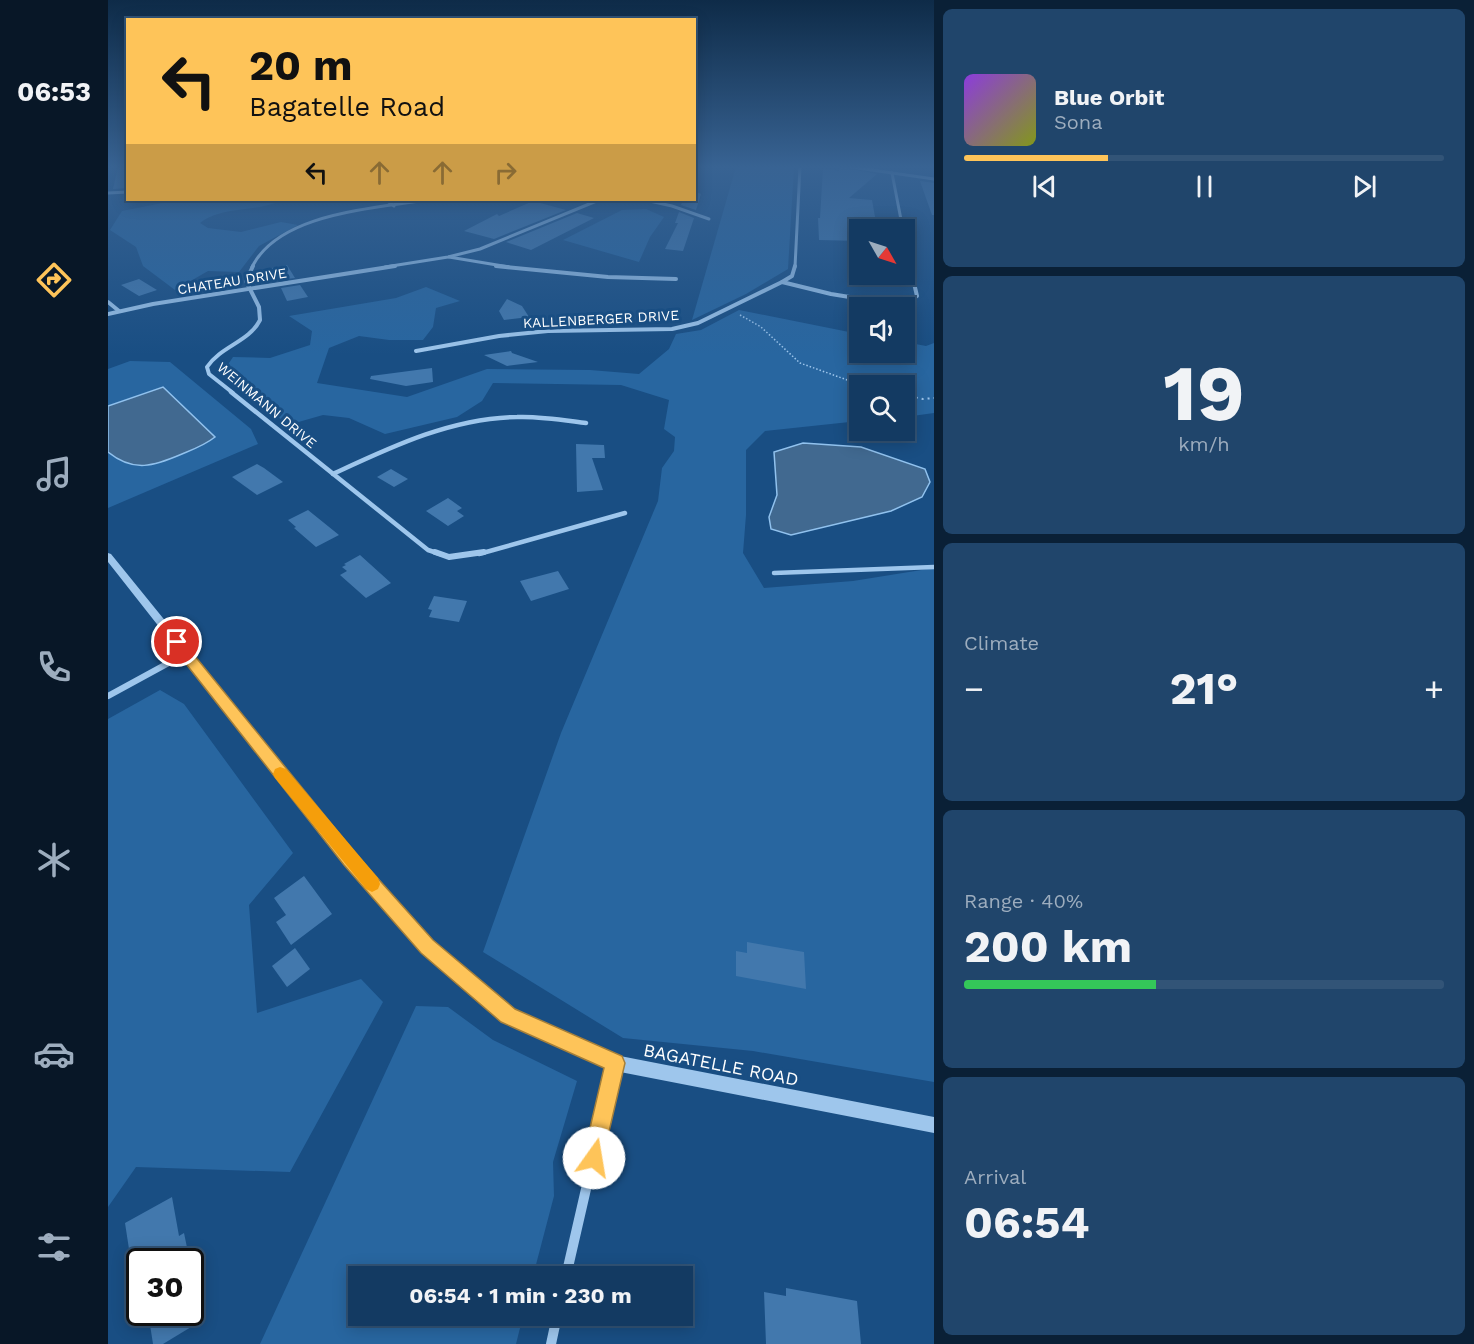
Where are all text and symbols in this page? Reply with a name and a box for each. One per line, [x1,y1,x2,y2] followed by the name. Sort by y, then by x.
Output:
[249,41,353,90] text: 20 m
[150,42,228,120] icon: left
[17,76,91,108] text: 06:53
[1054,85,1164,110] text: Blue Orbit
[249,91,445,123] text: Bagatelle Road
[1054,110,1103,134] text: Sona
[300,156,333,189] icon: left
[363,156,396,189] icon: ahead
[426,156,459,189] icon: ahead
[489,156,522,189] icon: right
[1028,170,1061,203] icon: previous
[1188,170,1221,203] icon: pause
[1348,170,1381,203] icon: next
[849,219,915,285] north arrow
[849,219,915,441] map controls
[33,259,75,301] icon: directions
[176,264,288,298] street label: CHATEAU DRIVE
[849,297,915,363] button: sound
[522,307,680,331] street label: KALLENBERGER DRIVE
[1163,347,1245,439] text: 19
[214,359,320,451] street label: WEINMANN DRIVE
[849,375,915,441] button: search
[1178,432,1230,456] text: km/h
[33,453,75,495] icon: music
[151,616,202,667] pin
[160,625,193,658] icon: arrive
[964,631,1039,655] text: Climate
[33,646,75,688] icon: phone
[1170,662,1238,715] text: 21°
[964,669,984,708] text: −
[1424,669,1444,708] text: +
[33,839,75,881] icon: climate
[964,889,1083,913] text: Range · 40%
[964,920,1132,973] text: 200 km
[33,1033,75,1075] icon: car
[642,1039,800,1090] street label: BAGATELLE ROAD
[562,1126,626,1190] position arrow
[964,1165,1026,1189] text: Arrival
[964,1196,1090,1249] text: 06:54
[33,1226,75,1268] icon: filters
[126,1248,204,1326] speed limit sign: 30
[409,1283,632,1308] text: 06:54 · 1 min · 230 m

